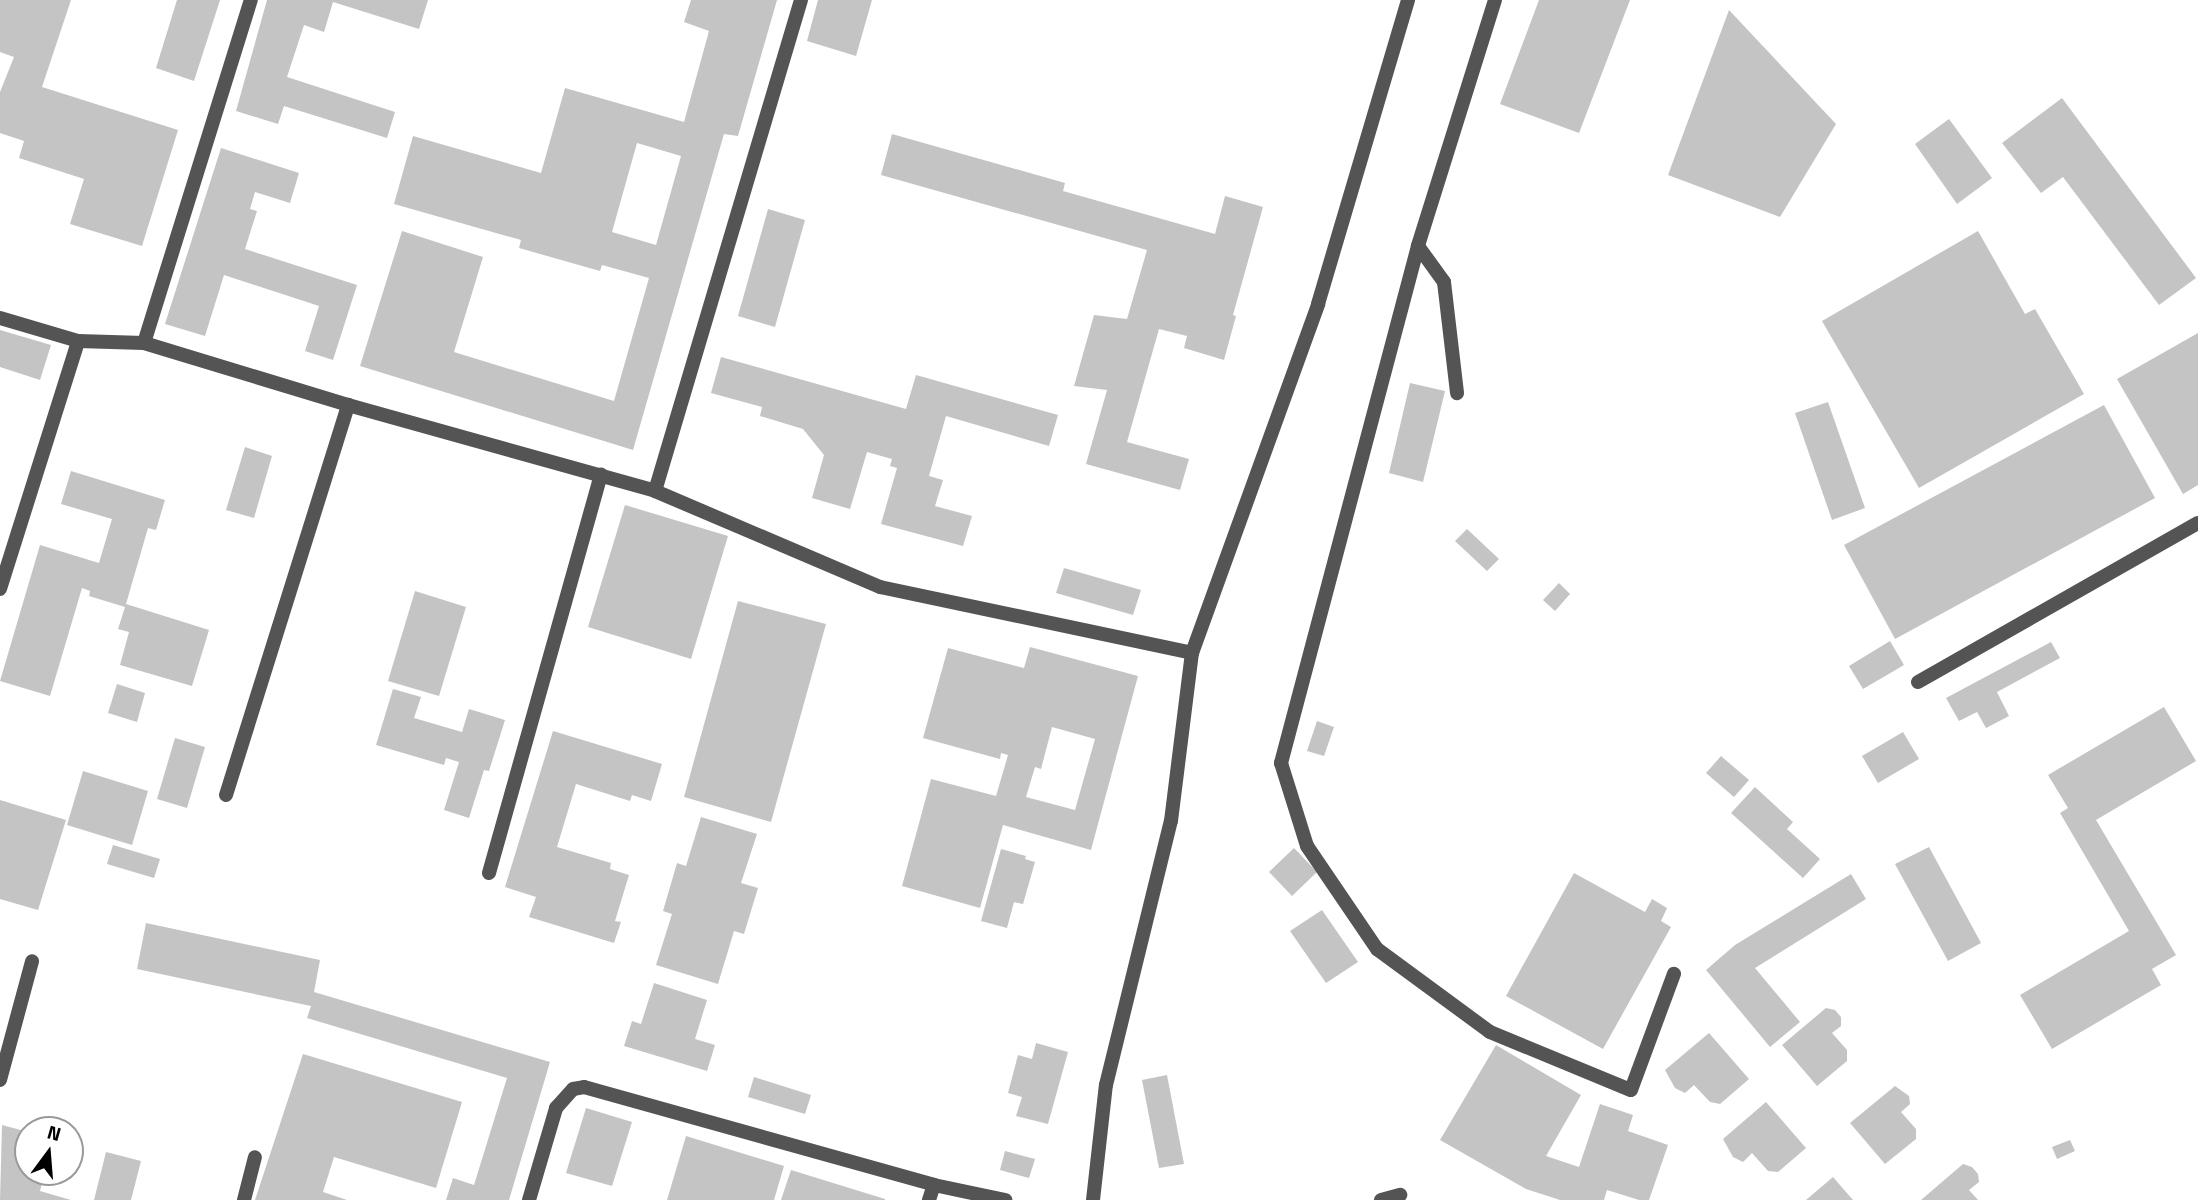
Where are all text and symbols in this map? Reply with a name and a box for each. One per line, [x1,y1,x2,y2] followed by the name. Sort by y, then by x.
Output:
[14,1116,84,1186] north arrow
[44,1116,65,1148] text: N

